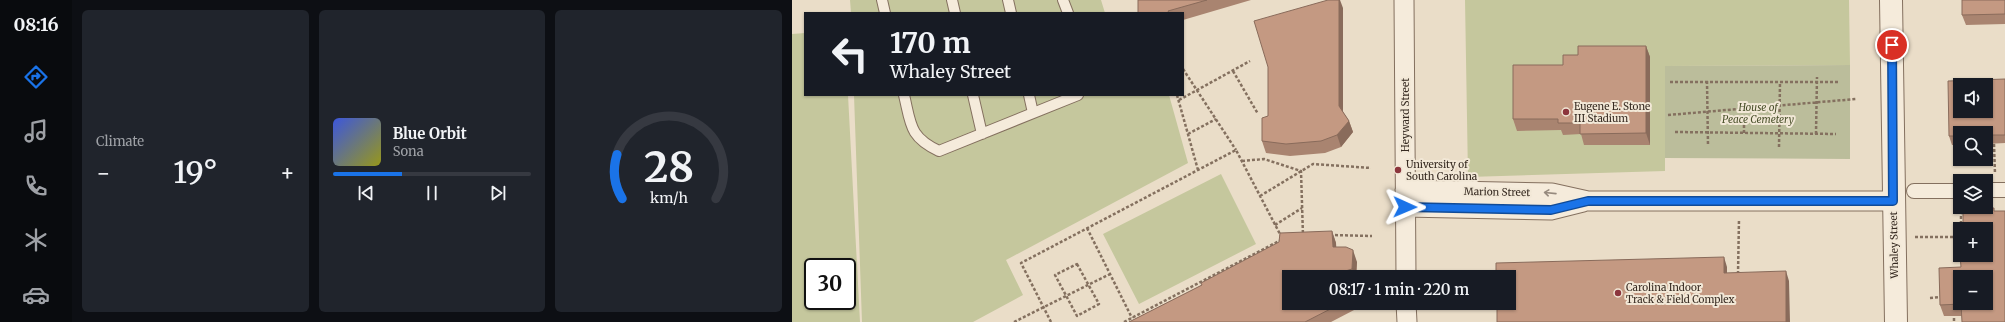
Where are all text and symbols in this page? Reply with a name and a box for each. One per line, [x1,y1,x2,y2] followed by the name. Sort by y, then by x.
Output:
[13,13,59,36] text: 08:16
[890,25,971,61] text: 170 m
[824,28,876,80] icon: left
[1875,28,1909,62] pin
[1881,34,1903,56] icon: arrive
[890,60,1011,83] text: Whaley Street
[22,63,50,91] icon: directions
[1399,78,1412,152] street label: Heyward Street
[1953,78,1993,310] map controls
[1953,78,1993,118] button: sound
[1574,100,1650,125] place label: Eugene E. Stone III Stadium
[1722,101,1794,126] park label: House of Peace Cemetery
[1561,107,1571,117] marker: Eugene E. Stone III Stadium
[22,117,50,145] icon: music
[393,124,467,143] text: Blue Orbit
[1953,126,1993,166] button: search
[96,133,144,150] text: Climate
[644,141,694,193] text: 28
[393,143,424,160] text: Sona
[173,153,217,191] text: 19°
[1406,158,1478,183] place label: University of South Carolina
[96,159,111,187] text: −
[280,159,295,187] text: +
[1393,165,1403,175] marker: University of South Carolina
[22,172,50,200] icon: phone
[1953,174,1993,214] button: layers
[355,182,377,204] icon: previous
[421,182,443,204] icon: pause
[487,182,509,204] icon: next
[1464,185,1530,199] street label: Marion Street
[1384,186,1426,228] position arrow
[650,189,688,207] text: km/h
[1544,189,1557,197] one-way arrow
[1887,211,1901,280] street label: Whaley Street
[1953,222,1993,262] button: +
[22,226,50,254] icon: climate
[804,258,856,310] speed limit sign: 30
[1953,270,1993,310] button: −
[1329,280,1469,299] text: 08:17 · 1 min · 220 m
[22,281,50,309] icon: car
[1626,281,1734,306] place label: Carolina Indoor Track & Field Complex
[1613,288,1623,298] marker: Carolina Indoor Track & Field Complex

